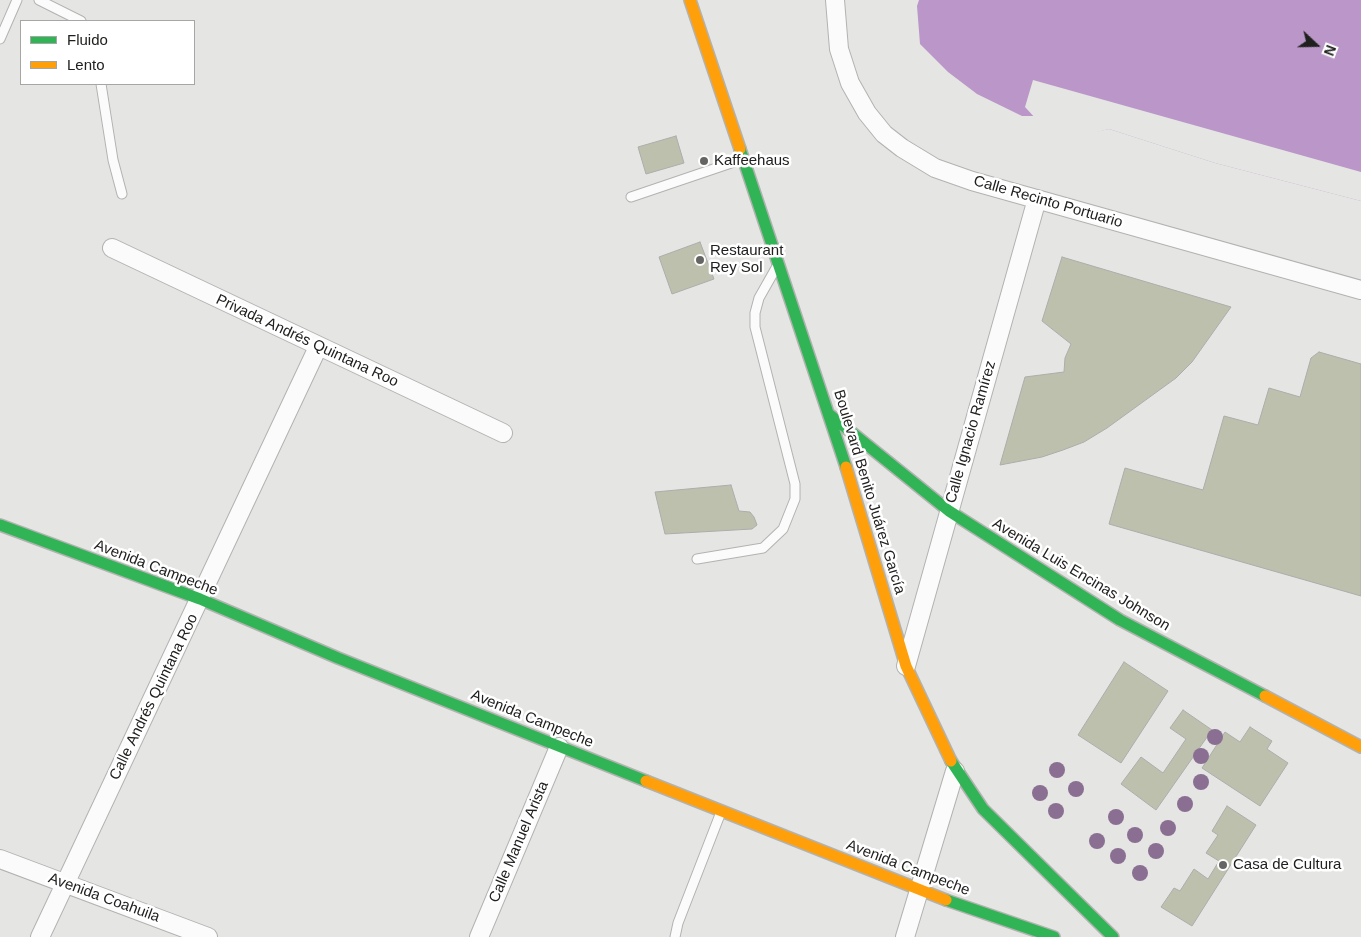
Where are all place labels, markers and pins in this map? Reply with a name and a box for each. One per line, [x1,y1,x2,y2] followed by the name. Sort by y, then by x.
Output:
[714,152,790,170] place label: Kaffeehaus
[698,155,710,167] marker: Kaffeehaus
[710,242,783,277] place label: Restaurant Rey Sol
[694,254,706,266] marker: Restaurant Rey Sol
[1233,856,1341,874] place label: Casa de Cultura
[1217,859,1229,871] marker: Casa de Cultura

